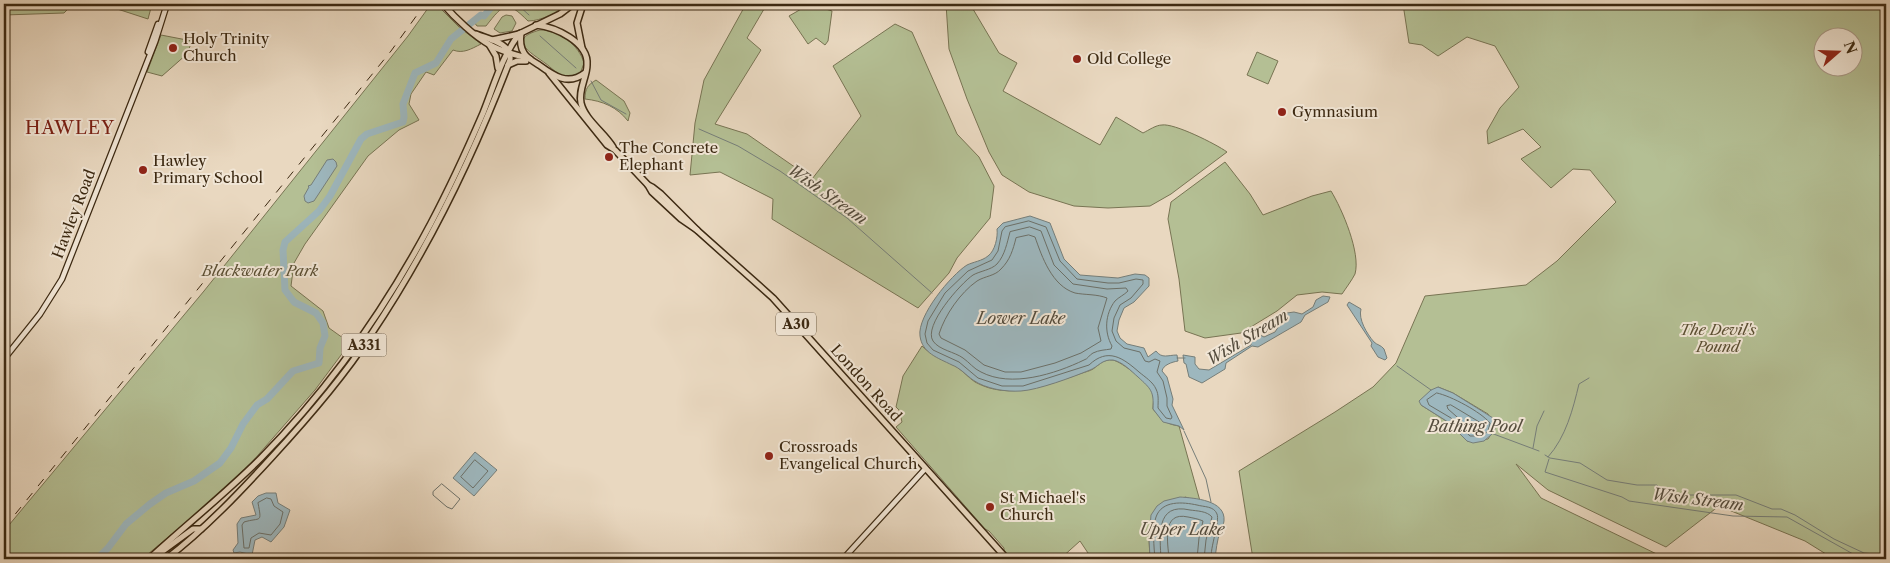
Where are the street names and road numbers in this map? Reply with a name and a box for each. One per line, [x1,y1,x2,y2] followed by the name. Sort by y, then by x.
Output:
[48,166,99,261] street label: Hawley Road
[776,312,816,336] road number: A30
[342,334,386,356] road number: A331
[827,340,906,425] street label: London Road

